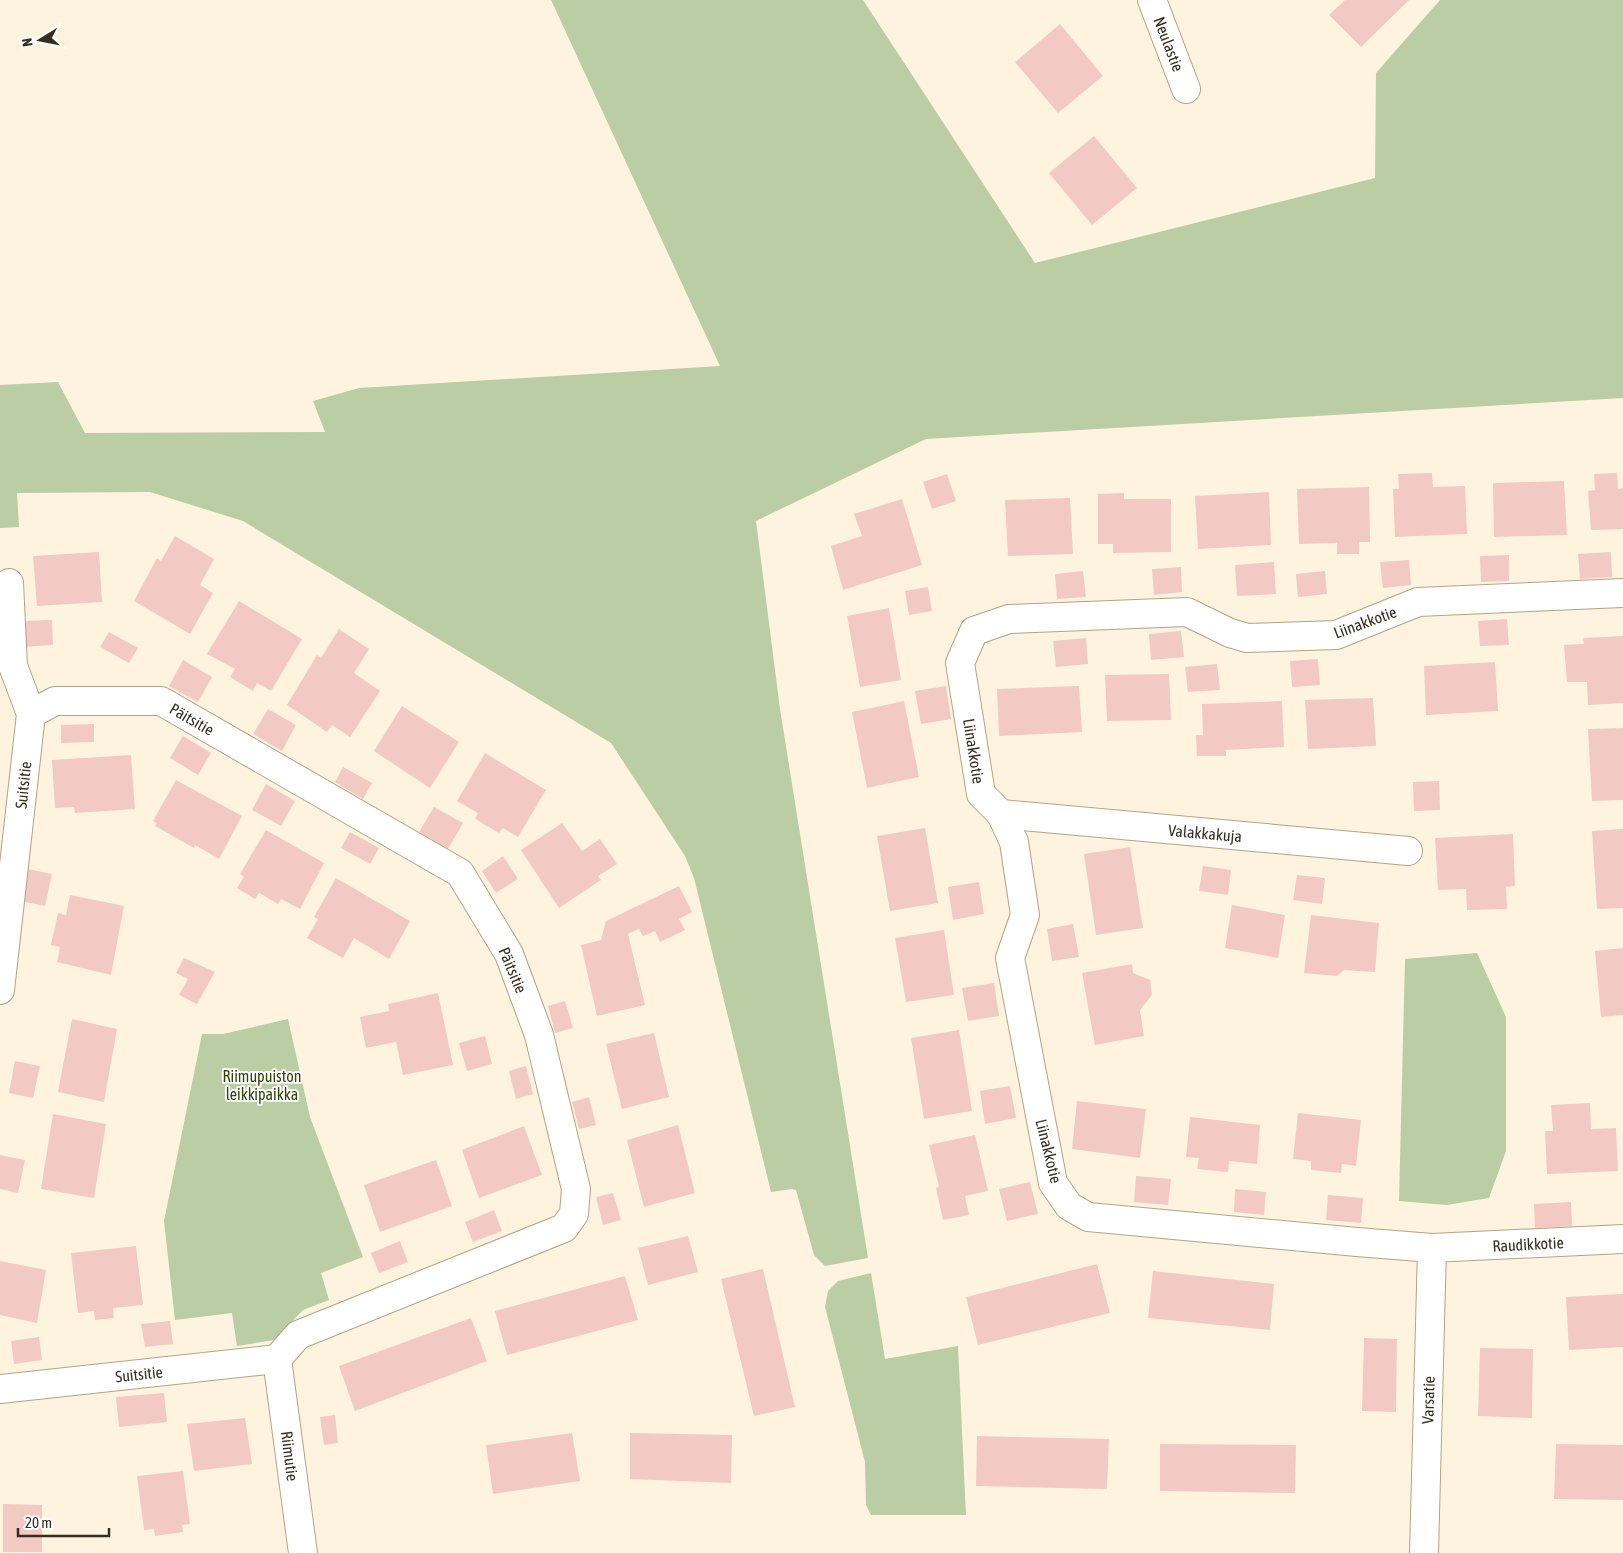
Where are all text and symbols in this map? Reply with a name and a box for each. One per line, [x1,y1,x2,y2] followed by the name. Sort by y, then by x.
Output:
[1150,14,1188,74] street label: Neulastie
[15,15,65,65] north arrow
[19,37,36,48] text: N
[1331,602,1399,642] street label: Liinakkotie
[167,699,217,739] street label: Päitsitie
[960,717,988,785] street label: Liinakkotie
[12,760,34,810] street label: Suitsitie
[1167,821,1243,846] street label: Valakkakuja
[495,944,531,996] street label: Päitsitie
[223,1067,301,1104] park label: Riimupuiston leikkipaikka
[1032,1117,1066,1185] street label: Liinakkotie
[1492,1233,1564,1255] street label: Raudikkotie
[114,1363,164,1385] street label: Suitsitie
[1418,1376,1438,1424] street label: Varsatie
[278,1430,302,1482] street label: Riimutie
[18,1506,109,1538] scale bar
[25,1514,52,1531] text: 20 m

